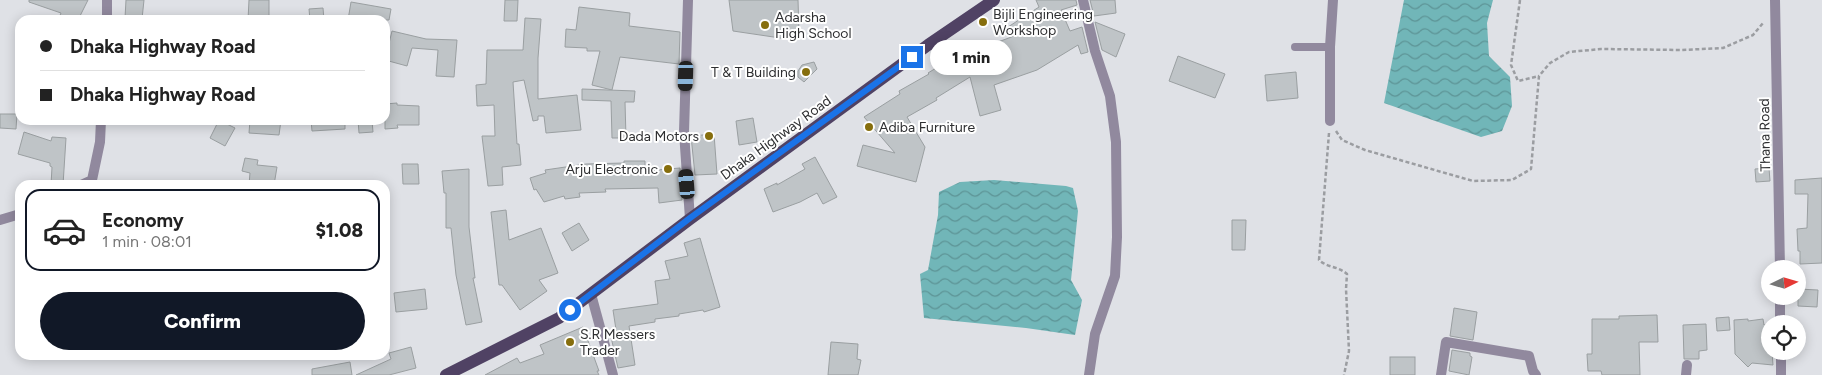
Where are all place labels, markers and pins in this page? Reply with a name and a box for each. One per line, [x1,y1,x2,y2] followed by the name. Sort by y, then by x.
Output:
[993,6,1093,39] place label: Bijli Engineering Workshop
[775,9,852,42] place label: Adarsha High School
[977,16,989,28] marker: Bijli Engineering Workshop
[759,19,771,31] marker: Adarsha High School
[711,64,796,81] place label: T & T Building
[800,66,812,78] marker: T & T Building
[879,119,976,136] place label: Adiba Furniture
[863,121,875,133] marker: Adiba Furniture
[619,128,699,145] place label: Dada Motors
[703,130,715,142] marker: Dada Motors
[565,161,658,178] place label: Arju Electronic
[662,163,674,175] marker: Arju Electronic
[580,326,655,359] place label: S.R Messers Trader
[564,336,576,348] marker: S.R Messers Trader

